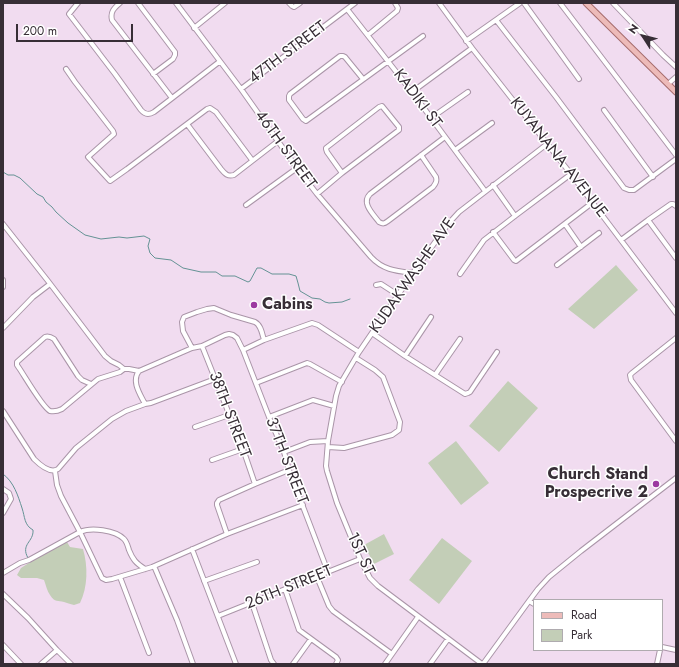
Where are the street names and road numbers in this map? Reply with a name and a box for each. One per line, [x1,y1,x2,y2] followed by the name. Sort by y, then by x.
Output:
[245,18,331,88] street label: 47TH STREET
[389,66,445,132] street label: KADIKI ST
[505,94,611,222] street label: KUYANANA AVENUE
[250,107,320,193] street label: 46TH STREET
[366,215,460,337] street label: KUDAKWASHE AVE
[204,369,254,461] street label: 38TH STREET
[261,415,311,507] street label: 37TH STREET
[342,530,378,578] street label: 1ST ST
[243,562,335,614] street label: 26TH STREET

